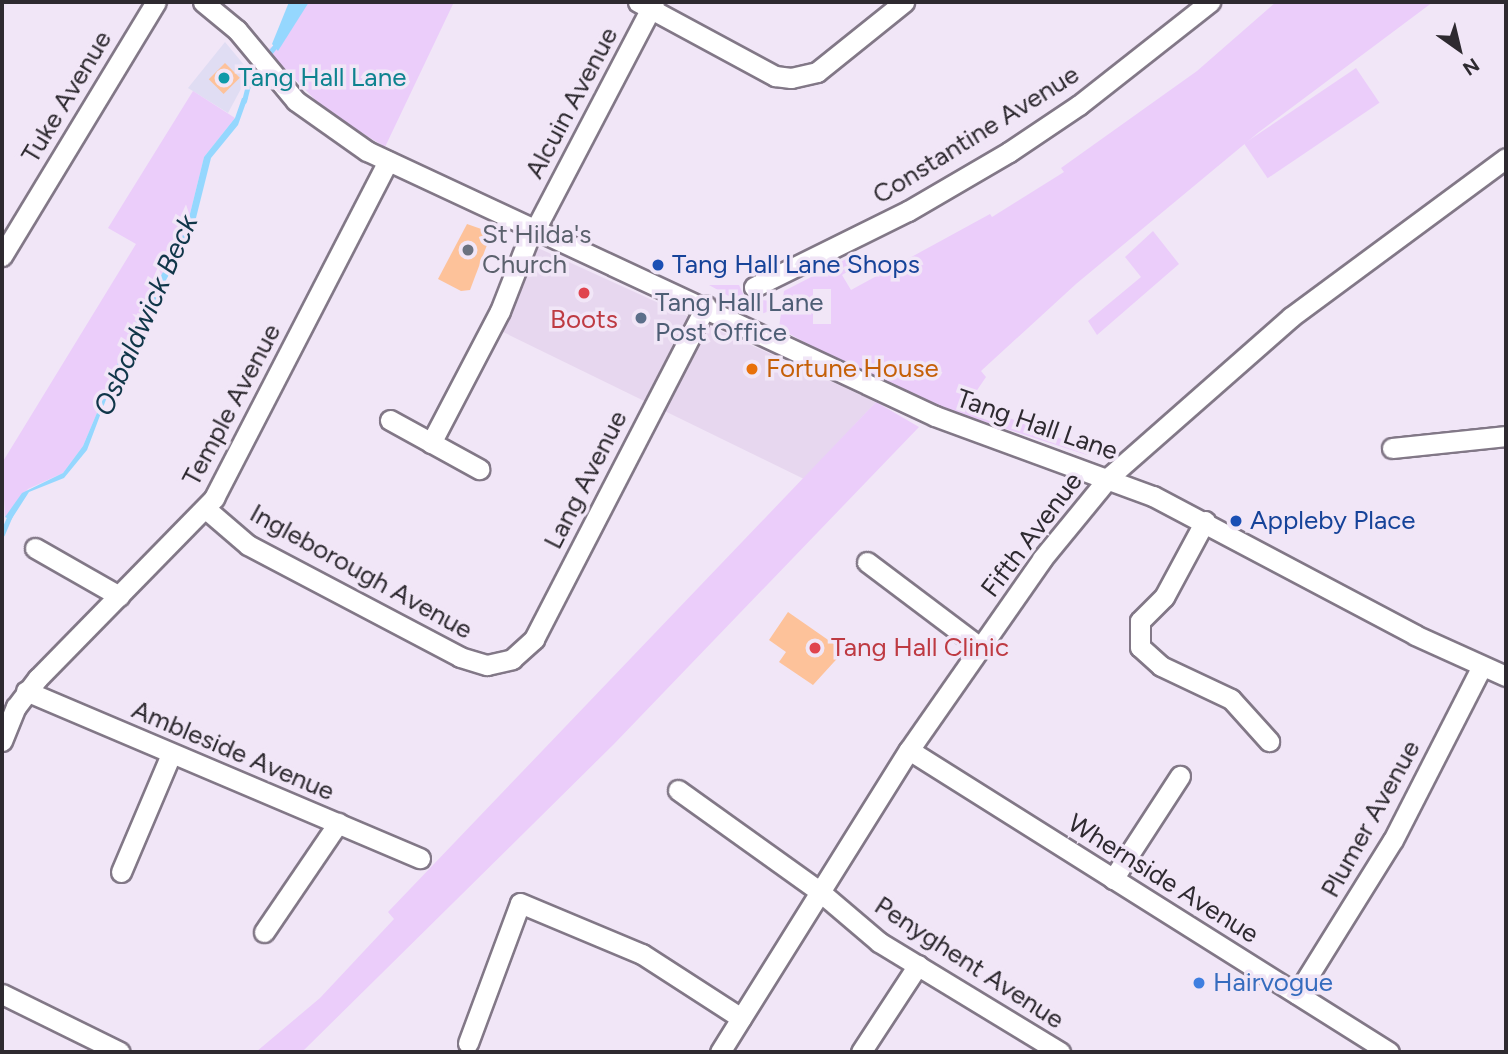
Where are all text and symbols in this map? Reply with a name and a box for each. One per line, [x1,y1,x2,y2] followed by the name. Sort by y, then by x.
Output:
[1424,14,1494,84] north arrow
[519,22,625,184] street label: Alcuin Avenue
[15,25,119,169] street label: Tuke Avenue
[1459,53,1484,80] text: N
[867,59,1085,211] street label: Constantine Avenue
[238,62,406,94] place label: Tang Hall Lane
[216,70,232,86] marker: Tang Hall Lane
[86,210,204,420] water label: Osbaldwick Beck
[482,219,591,280] place label: St Hilda's Church
[460,242,476,258] marker: St Hilda's Church
[672,249,920,281] place label: Tang Hall Lane Shops
[650,257,666,273] marker: Tang Hall Lane Shops
[576,285,592,301] marker: Boots
[655,287,823,348] place label: Tang Hall Lane Post Office
[550,304,618,336] place label: Boots
[633,310,649,326] marker: Tang Hall Lane Post Office
[176,319,288,491] street label: Temple Avenue
[766,353,939,385] place label: Fortune House
[744,361,760,377] marker: Fortune House
[952,383,1122,467] street label: Tang Hall Lane
[538,406,634,554] street label: Lang Avenue
[975,466,1089,604] street label: Fifth Avenue
[244,498,478,646] street label: Ingleborough Avenue
[1250,505,1416,537] place label: Appleby Place
[1228,513,1244,529] marker: Appleby Place
[831,632,1009,664] place label: Tang Hall Clinic
[805,638,825,658] marker: Tang Hall Clinic
[127,694,339,808] street label: Ambleside Avenue
[1315,735,1427,903] street label: Plumer Avenue
[1062,808,1264,950] street label: Whernside Avenue
[869,890,1069,1036] street label: Penyghent Avenue
[1213,967,1333,999] place label: Hairvogue
[1191,975,1207,991] marker: Hairvogue

